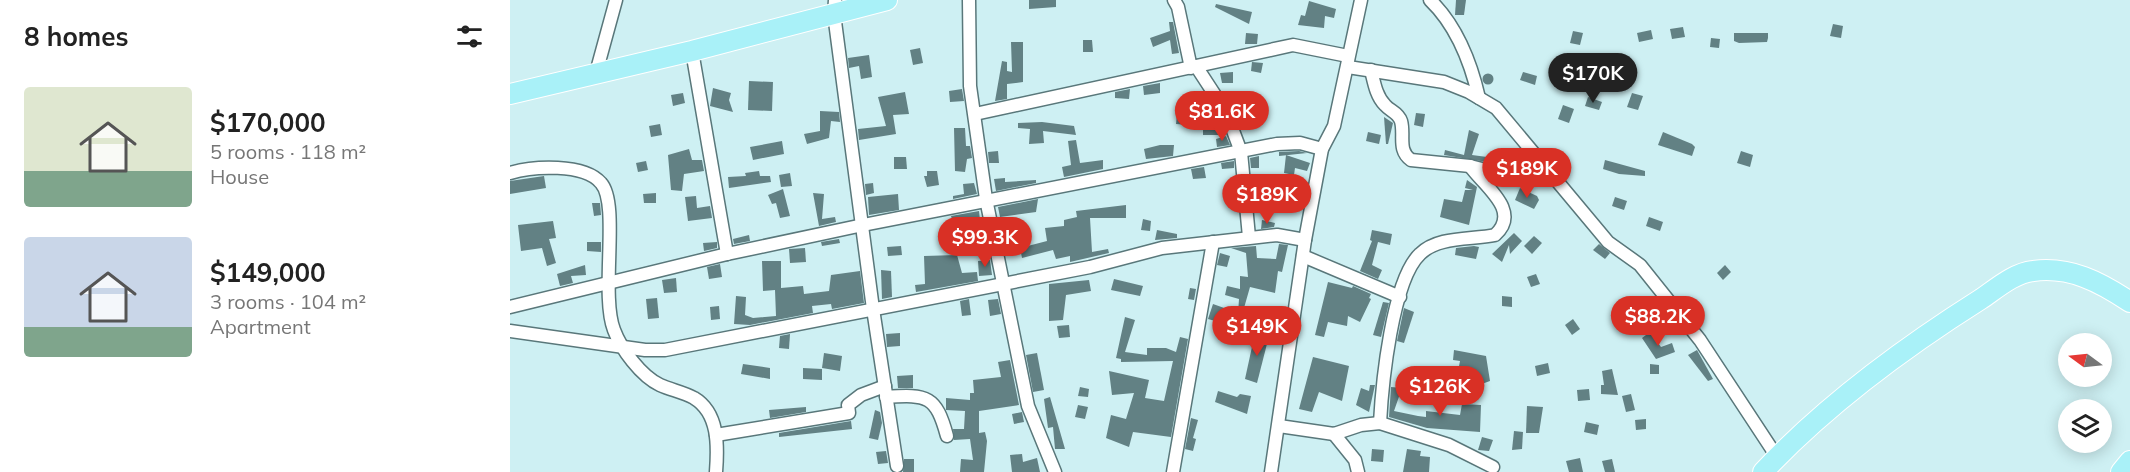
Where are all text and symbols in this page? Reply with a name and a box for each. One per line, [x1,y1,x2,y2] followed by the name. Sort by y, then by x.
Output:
[24,20,128,53] text: 8 homes
[453,20,486,53] icon: filters
[1551,53,1635,104] pin: $170K
[1562,60,1624,85] text: $170K
[1173,91,1271,142] pin: $81.6K
[1189,98,1255,123] text: $81.6K
[210,106,326,139] text: $170,000
[72,111,144,183] icon: home
[210,139,366,164] text: 5 rooms · 118 m²
[1485,148,1569,199] pin: $189K
[1496,155,1558,180] text: $189K
[210,164,269,189] text: House
[1225,174,1309,225] pin: $189K
[1236,181,1298,206] text: $189K
[936,217,1034,268] pin: $99.3K
[952,224,1018,249] text: $99.3K
[210,256,326,289] text: $149,000
[72,261,144,333] icon: home
[210,289,366,314] text: 3 rooms · 104 m²
[1609,296,1707,347] pin: $88.2K
[1625,303,1691,328] text: $88.2K
[1215,306,1299,357] pin: $149K
[1226,313,1288,338] text: $149K
[210,314,311,339] text: Apartment
[2058,333,2112,387] north arrow
[2058,333,2112,453] map controls
[1398,366,1482,417] pin: $126K
[1409,373,1471,398] text: $126K
[2058,399,2112,453] button: layers

